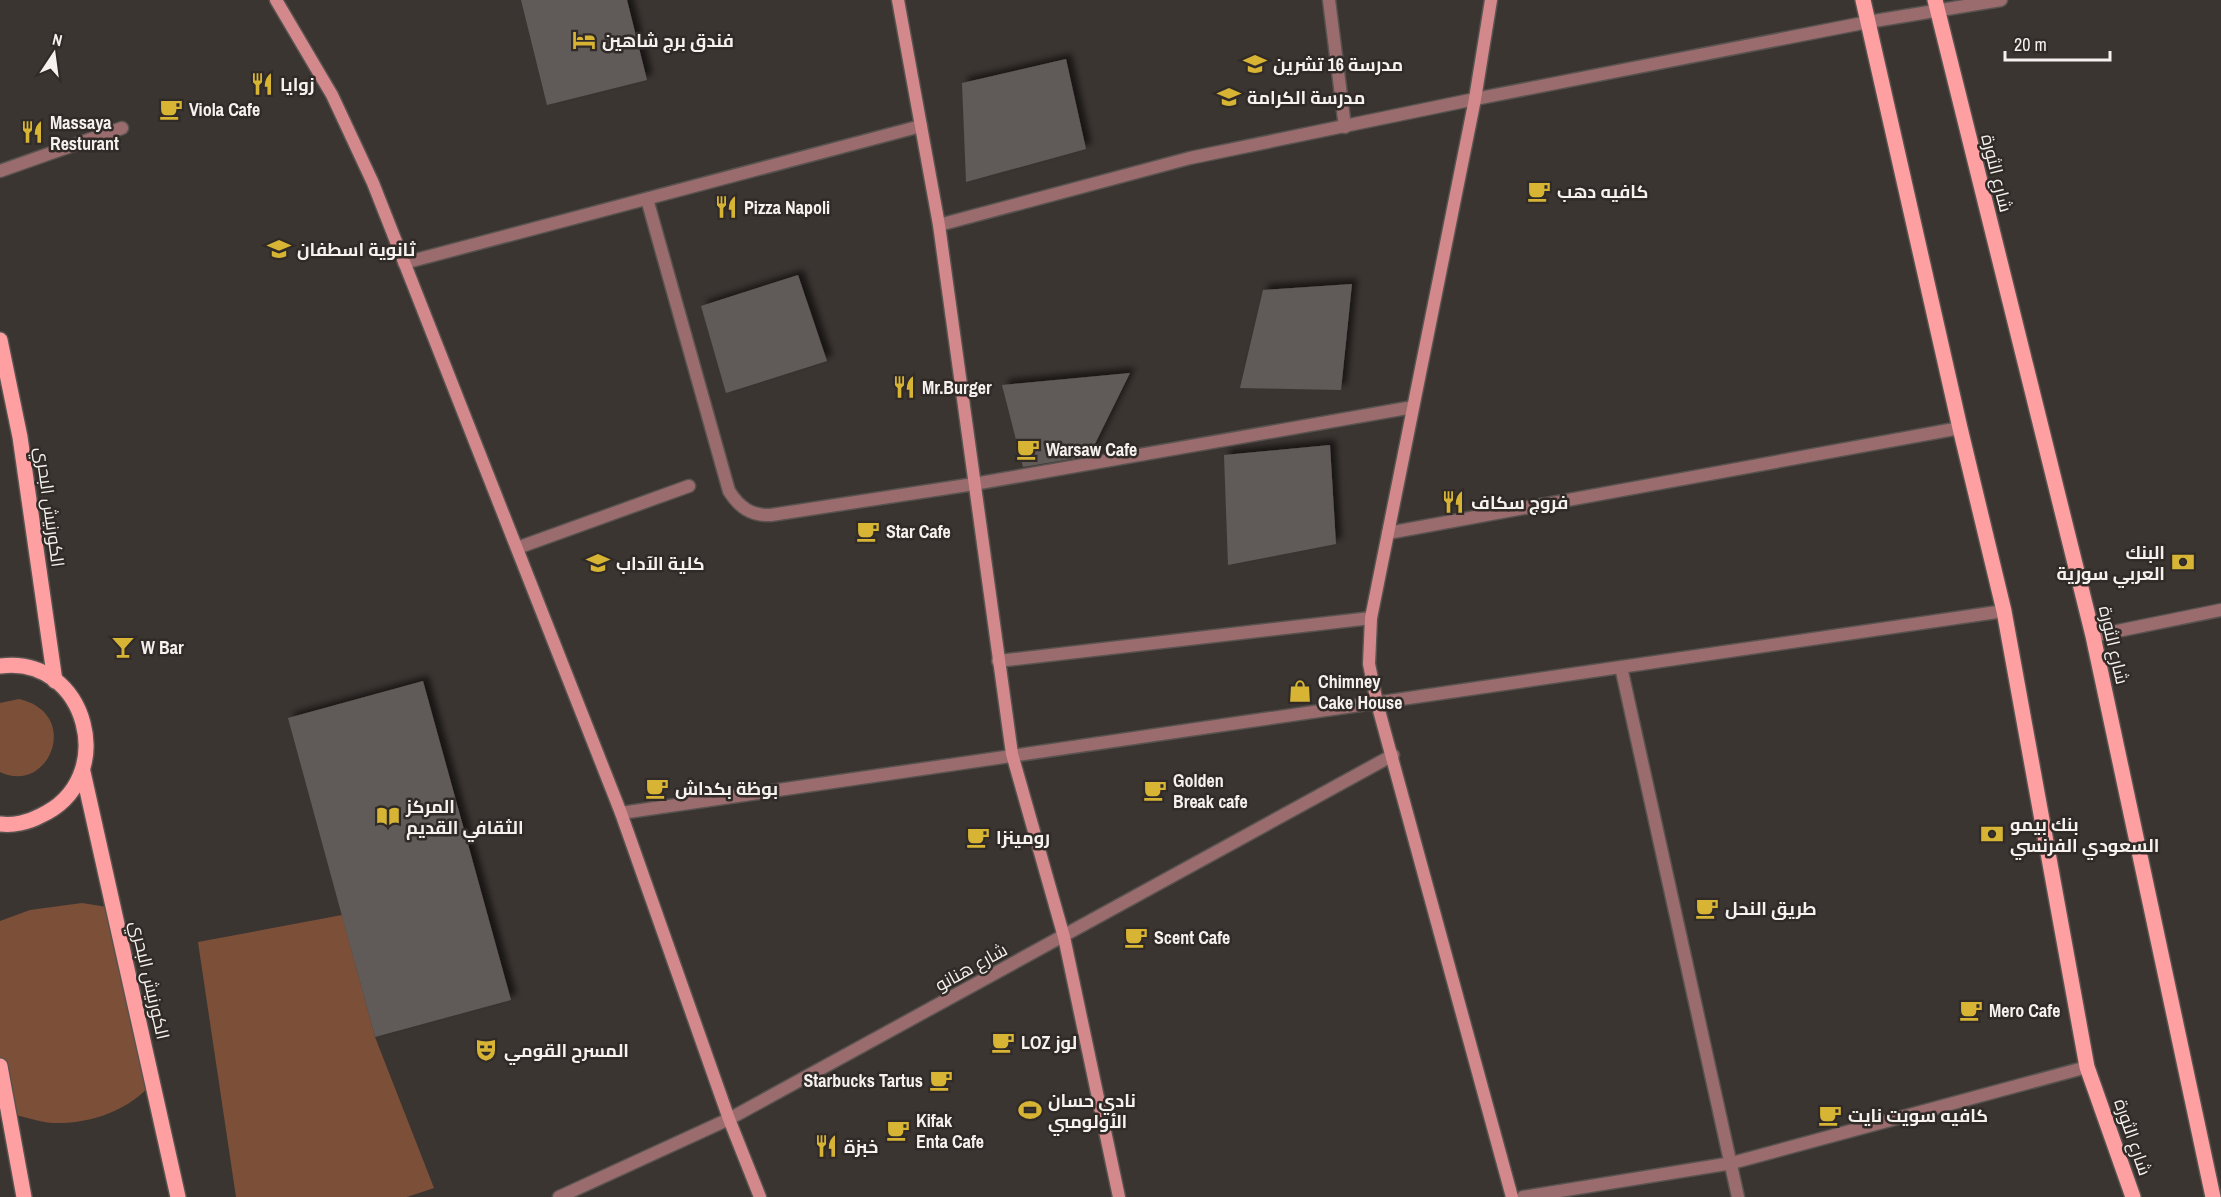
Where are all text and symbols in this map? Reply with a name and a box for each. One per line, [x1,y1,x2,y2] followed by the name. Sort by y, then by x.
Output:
[24,24,84,84] north arrow
[2005,24,2110,62] scale bar
[571,27,597,53] hotel icon: فندق برج شاهين
[50,28,64,51] text: N
[602,28,734,53] place label: فندق برج شاهين
[2014,32,2047,57] text: 20 m
[1242,51,1268,77] school or university icon: مدرسة 16 تشرين
[1273,52,1403,77] place label: مدرسة 16 تشرين
[249,71,275,97] restaurant icon: زوايا
[280,72,315,97] place label: زوايا
[1216,84,1242,110] school or university icon: مدرسة الكرامة
[1247,85,1365,110] place label: مدرسة الكرامة
[158,96,184,122] cafe icon: Viola Cafe
[189,97,260,122] place label: Viola Cafe
[50,110,119,156] place label: Massaya Resturant
[19,119,45,145] restaurant icon: Massaya Resturant
[1975,131,2019,215] street label: شارع الثورة
[1526,178,1552,204] cafe icon: كافيه دهب
[1557,179,1648,204] place label: كافيه دهب
[713,194,739,220] restaurant icon: Pizza Napoli
[744,195,830,220] place label: Pizza Napoli
[266,236,292,262] school or university icon: ثانوية اسطفان
[297,237,416,262] place label: ثانوية اسطفان
[891,374,917,400] restaurant icon: Mr.Burger
[922,375,992,400] place label: Mr.Burger
[1015,436,1041,462] cafe icon: Warsaw Cafe
[1046,437,1137,462] place label: Warsaw Cafe
[27,445,71,569] street label: الكورنيش البحري
[1440,489,1466,515] restaurant icon: فروج سكاف
[1471,490,1568,515] place label: فروج سكاف
[855,518,881,544] cafe icon: Star Cafe
[886,519,951,544] place label: Star Cafe
[2056,540,2165,589] place label: البنك العربي سورية
[2170,549,2196,575] bank icon: البنك العربي سورية
[585,550,611,576] school or university icon: كلية الآداب
[616,551,705,576] place label: كلية الآداب
[2093,603,2135,687] street label: شارع الثورة
[110,634,136,660] bar icon: W Bar
[141,635,184,660] place label: W Bar
[1318,669,1403,715] place label: Chimney Cake House
[1287,678,1313,704] shop icon: Chimney Cake House
[1173,768,1248,814] place label: Golden Break cafe
[644,775,670,801] cafe icon: بوظة بكداش
[675,776,778,801] place label: بوظة بكداش
[1142,777,1168,803] cafe icon: Golden Break cafe
[405,794,524,843] place label: المركز الثقافي القديم
[375,803,401,829] library icon: المركز الثقافي القديم
[2010,812,2159,860] place label: بنك بيمو السعودي الفرنسي
[1979,821,2005,847] bank icon: بنك بيمو السعودي الفرنسي
[965,824,991,850] cafe icon: رومينزا
[996,825,1050,850] place label: رومينزا
[1694,895,1720,921] cafe icon: طريق النحل
[1725,896,1817,921] place label: طريق النحل
[122,918,176,1042] street label: الكورنيش البحري
[1123,924,1149,950] cafe icon: Scent Cafe
[1154,925,1230,950] place label: Scent Cafe
[930,937,1012,997] street label: شارع هنانو
[1958,997,1984,1023] cafe icon: Mero Cafe
[1989,998,2060,1023] place label: Mero Cafe
[990,1029,1016,1055] cafe icon: LOZ لوز
[1021,1030,1077,1055] place label: LOZ لوز
[473,1037,499,1063] theatre icon: المسرح القومي
[504,1038,629,1066] place label: المسرح القومي
[928,1067,954,1093] cafe icon: Starbucks Tartus
[803,1068,923,1093] place label: Starbucks Tartus
[1048,1088,1136,1137] place label: نادي حسان الأولومبي
[2108,1095,2158,1179] street label: شارع الثورة
[1017,1097,1043,1123] sports icon: نادي حسان الأولومبي
[1817,1102,1843,1128] cafe icon: كافيه سويت نايت
[1848,1103,1988,1128] place label: كافيه سويت نايت
[916,1108,984,1154] place label: Kifak Enta Cafe
[885,1117,911,1143] cafe icon: Kifak Enta Cafe
[813,1133,839,1159] restaurant icon: خبزة
[844,1134,878,1159] place label: خبزة

